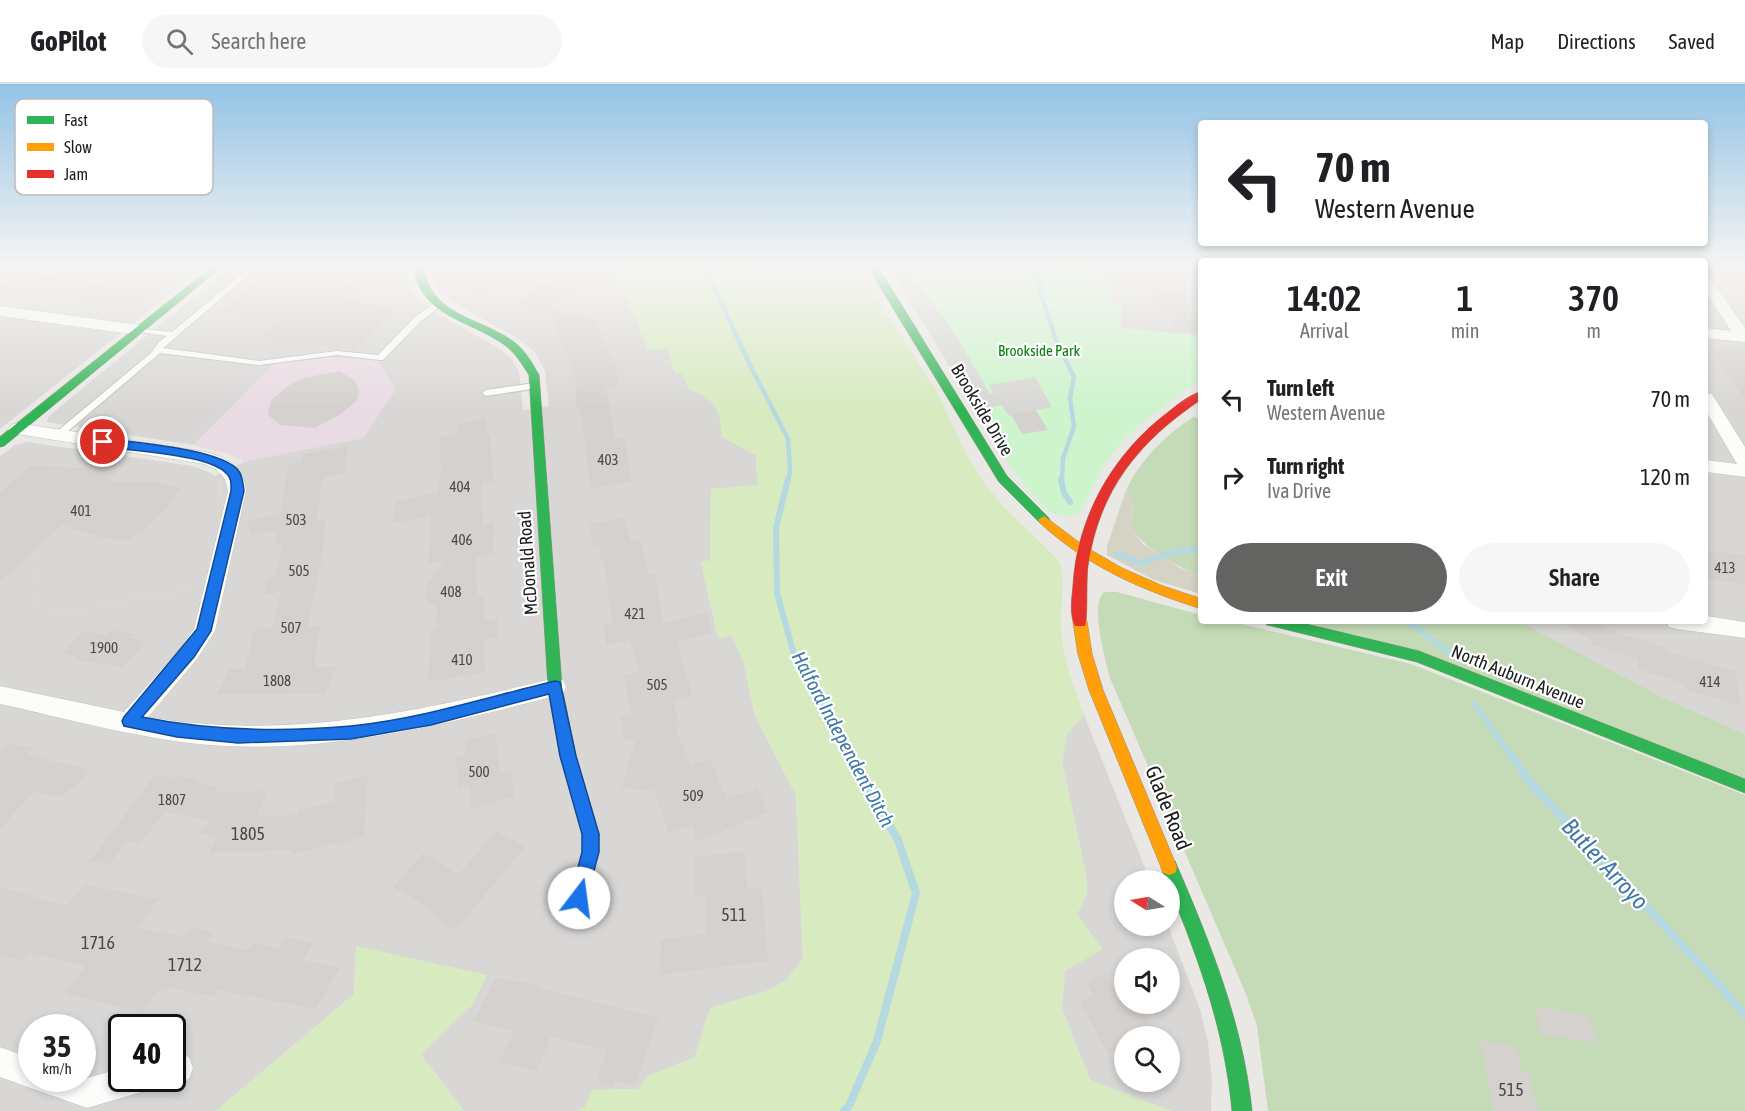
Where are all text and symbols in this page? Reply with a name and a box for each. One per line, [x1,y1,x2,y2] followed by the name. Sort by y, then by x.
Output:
[142,14,562,68] search box
[30,25,106,57] text: GoPilot
[163,25,196,58] icon: search
[211,28,306,54] text: Search here
[1490,29,1524,53] text: Map
[1557,29,1636,53] text: Directions
[1669,29,1715,53] text: Saved
[15,99,213,195] legend
[64,111,88,129] text: Fast
[64,138,92,156] text: Slow
[1315,143,1390,191] text: 70 m
[1216,144,1294,222] icon: left
[64,165,88,183] text: Jam
[1315,193,1475,224] text: Western Avenue
[1287,277,1362,319] text: 14:02
[1457,277,1473,319] text: 1
[1568,277,1619,319] text: 370
[1300,319,1349,342] text: Arrival
[1451,319,1479,342] text: min
[1586,319,1601,342] text: m
[998,342,1080,359] park label: Brookside Park
[947,360,1018,459] street label: Brookside Drive
[1267,375,1334,401] text: Turn left
[1216,383,1249,416] icon: left
[1650,386,1690,412] text: 70 m
[1267,401,1385,424] text: Western Avenue
[77,416,128,467] pin
[86,425,119,458] icon: arrive
[597,451,619,468] house number: 403
[1267,453,1344,479] text: Turn right
[1216,461,1249,494] icon: right
[1640,464,1690,490] text: 120 m
[449,478,471,495] house number: 404
[1267,479,1331,502] text: Iva Drive
[70,502,92,519] house number: 401
[513,510,542,616] street label: McDonald Road
[285,511,307,528] house number: 503
[451,531,473,548] house number: 406
[1216,543,1447,612] button: Exit
[1459,543,1690,612] button: Share
[1714,559,1736,576] house number: 413
[288,562,310,579] house number: 505
[440,583,462,600] house number: 408
[624,605,646,622] house number: 421
[280,619,302,636] house number: 507
[90,639,118,656] house number: 1900
[1449,640,1588,713] street label: North Auburn Avenue
[787,647,900,831] water label: Halford Independent Ditch
[451,651,473,668] house number: 410
[263,672,291,689] house number: 1808
[1699,673,1721,690] house number: 414
[646,676,668,693] house number: 505
[1141,762,1197,853] street label: Glade Road
[468,763,490,780] house number: 500
[682,787,704,804] house number: 509
[158,791,186,808] house number: 1807
[1557,813,1654,915] water label: Butler Arroyo
[231,823,265,844] house number: 1805
[547,866,611,930] position arrow
[1114,870,1180,936] north arrow
[1114,870,1180,1092] map controls
[721,904,747,925] house number: 511
[81,932,115,953] house number: 1716
[1114,948,1180,1014] button: sound
[168,954,202,975] house number: 1712
[108,1014,186,1092] speed limit sign: 40
[1114,1026,1180,1092] button: search
[43,1029,71,1063] text: 35
[42,1060,72,1077] text: km/h
[1498,1079,1524,1100] house number: 515

